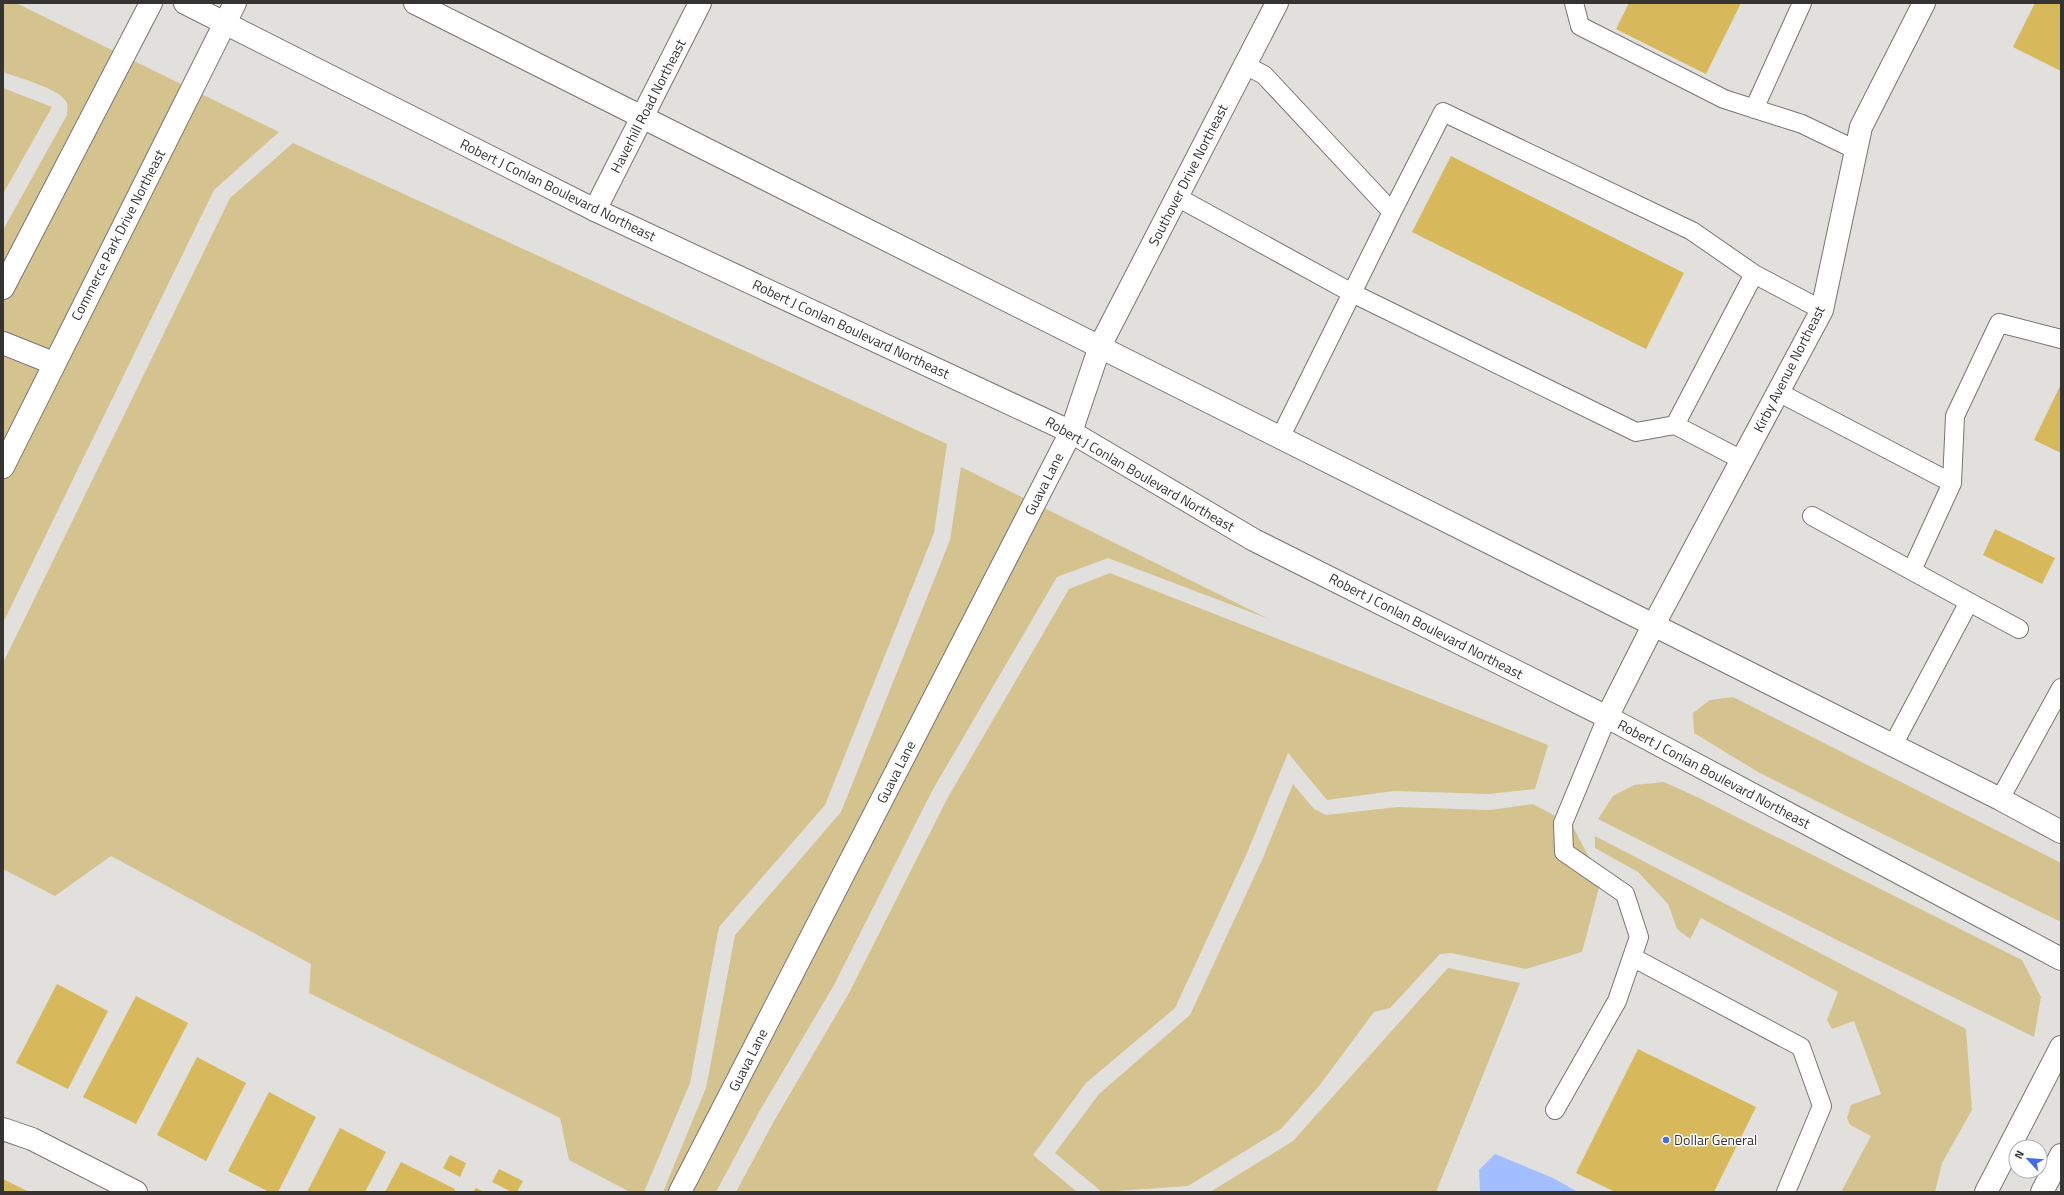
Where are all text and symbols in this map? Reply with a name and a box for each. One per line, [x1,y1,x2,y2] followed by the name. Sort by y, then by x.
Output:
[605,35,691,176] street label: Haverhill Road Northeast
[1143,100,1233,249] street label: Southover Drive Northeast
[457,133,660,246] street label: Robert J Conlan Boulevard Northeast
[65,146,170,324] street label: Commerce Park Drive Northeast
[749,273,953,384] street label: Robert J Conlan Boulevard Northeast
[1748,302,1830,436] street label: Kirby Avenue Northeast
[1042,411,1239,537] street label: Robert J Conlan Boulevard Northeast
[1019,449,1068,519] street label: Guava Lane
[1325,567,1527,684] street label: Robert J Conlan Boulevard Northeast
[1614,714,1814,833] street label: Robert J Conlan Boulevard Northeast
[871,737,920,807] street label: Guava Lane
[723,1025,772,1095] street label: Guava Lane
[1674,1129,1757,1150] place label: Dollar General
[1661,1135,1671,1145] marker: Dollar General
[2008,1139,2048,1179] north arrow
[2010,1148,2028,1162] text: N

